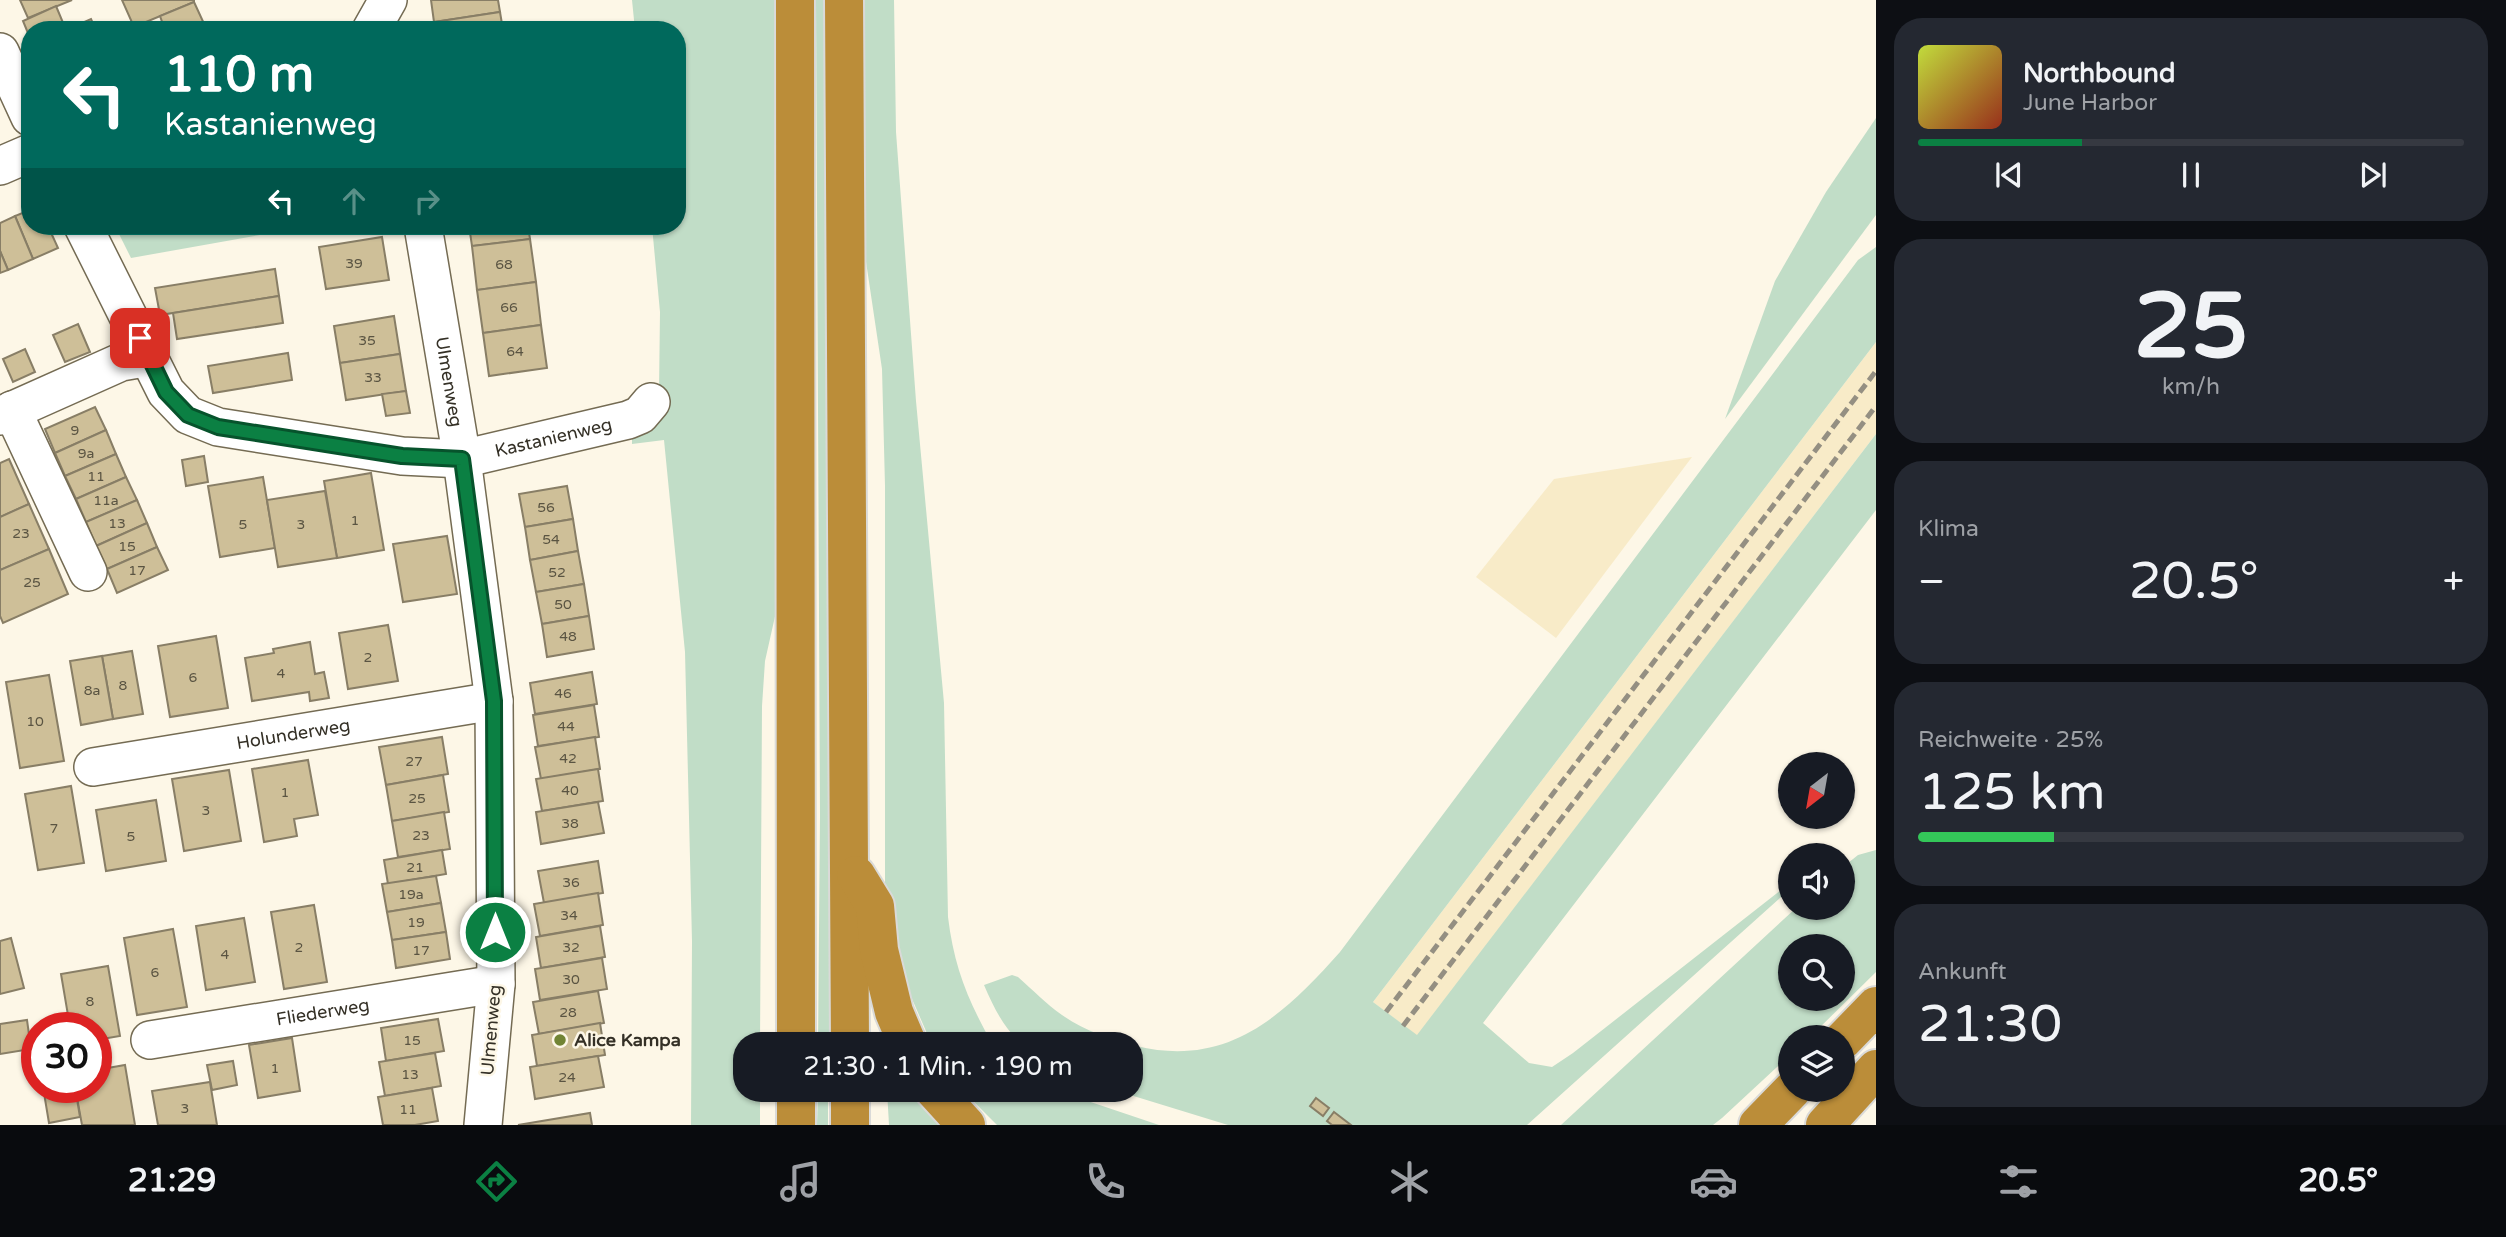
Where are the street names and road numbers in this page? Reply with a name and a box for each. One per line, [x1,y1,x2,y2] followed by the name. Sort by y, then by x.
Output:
[431,335,467,429] street label: Ulmenweg
[493,413,614,462] street label: Kastanienweg
[235,714,352,754] street label: Holunderweg
[476,984,506,1076] street label: Ulmenweg
[275,994,371,1030] street label: Fliederweg

